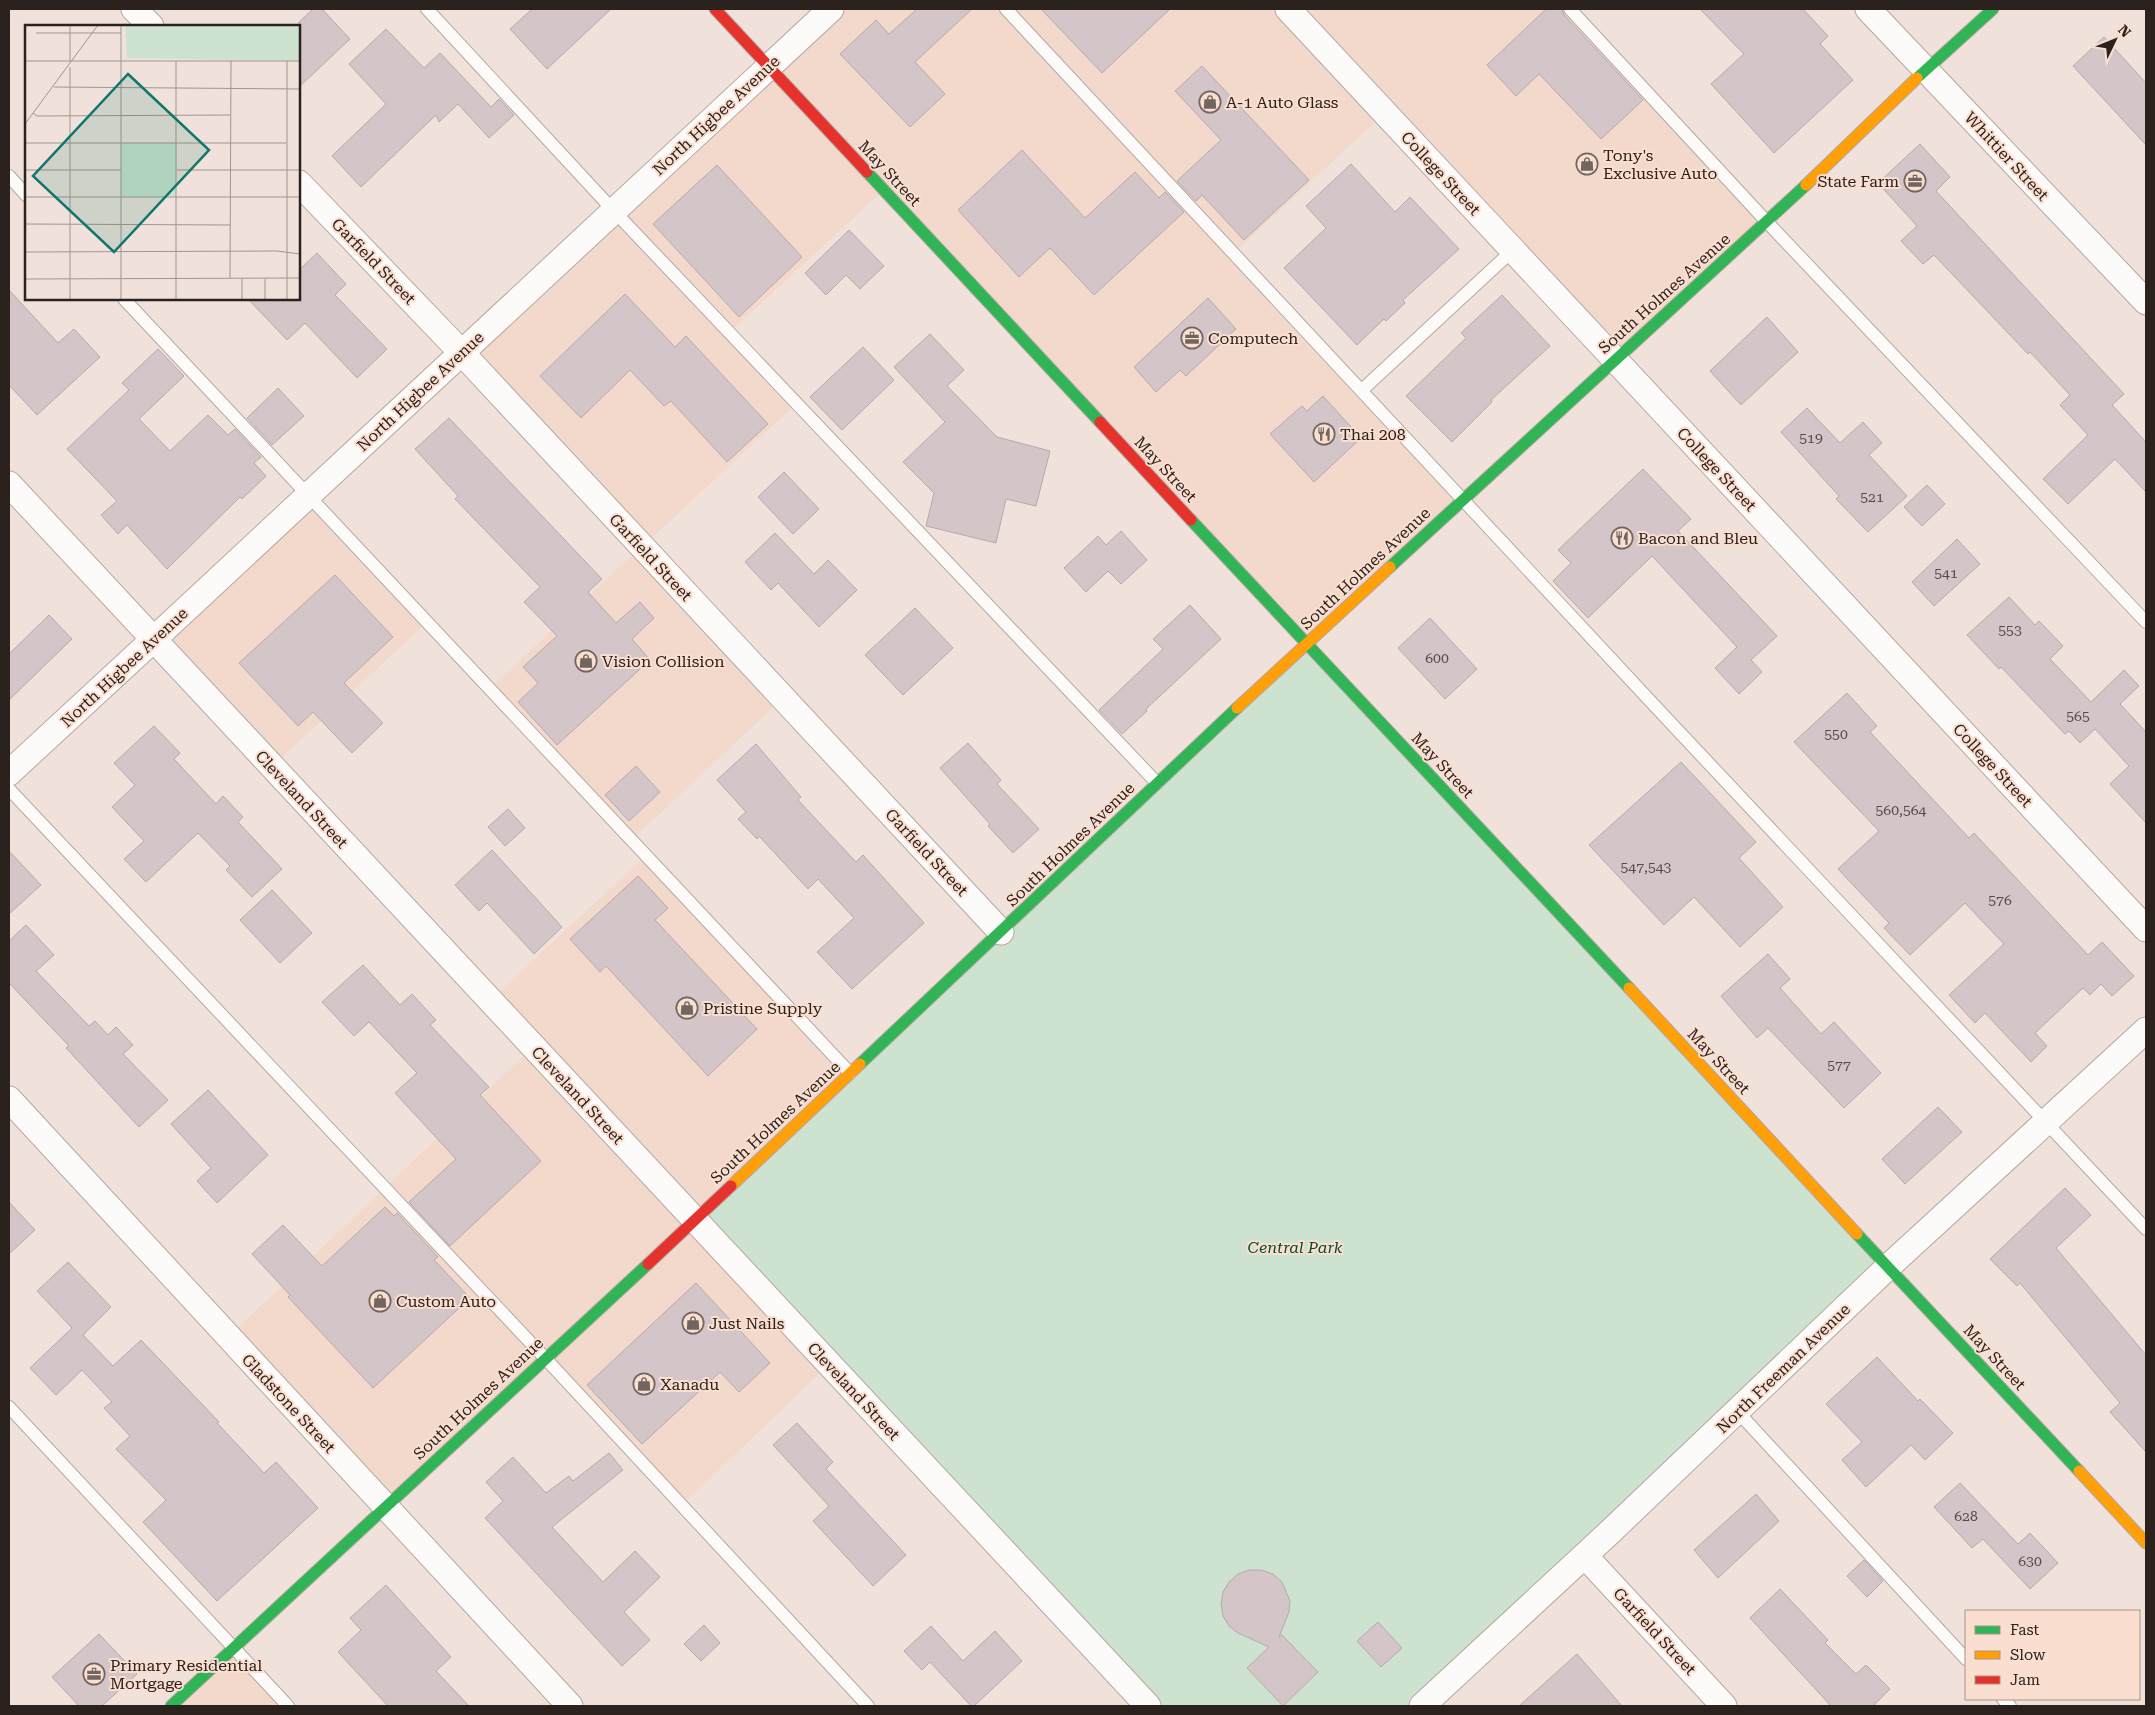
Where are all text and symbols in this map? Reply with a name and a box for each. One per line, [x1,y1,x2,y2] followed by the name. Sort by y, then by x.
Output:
[2090,15,2140,65] north arrow
[2115,22,2134,41] text: N
[25,25,300,300] inset map
[649,51,784,179] street label: North Higbee Avenue
[1198,90,1222,114] shop icon: A-1 Auto Glass
[1226,93,1339,112] place label: A-1 Auto Glass
[1961,108,2053,205] street label: Whittier Street
[1397,128,1484,219] street label: College Street
[854,137,925,210] street label: May Street
[1603,146,1717,183] place label: Tony's Exclusive Auto
[1575,152,1599,176] shop icon: Tony's Exclusive Auto
[1903,169,1927,193] office icon: State Farm
[1817,172,1899,191] place label: State Farm
[328,214,420,308] street label: Garfield Street
[1595,229,1734,358] street label: South Holmes Avenue
[1180,326,1204,350] office icon: Computech
[353,327,488,455] street label: North Higbee Avenue
[1208,329,1298,348] place label: Computech
[1312,422,1336,446] restaurant icon: Thai 208
[1673,424,1760,515] street label: College Street
[1340,425,1406,444] place label: Thai 208
[1799,430,1823,446] house number: 519
[1130,433,1201,506] street label: May Street
[1860,489,1884,505] house number: 521
[1296,503,1434,634] street label: South Holmes Avenue
[605,510,696,605] street label: Garfield Street
[1610,526,1634,550] restaurant icon: Bacon and Bleu
[1638,529,1758,548] place label: Bacon and Bleu
[1934,565,1958,581] house number: 541
[57,603,192,731] street label: North Higbee Avenue
[1998,622,2022,638] house number: 553
[574,649,598,673] shop icon: Vision Collision
[1425,650,1449,666] house number: 600
[602,652,725,671] place label: Vision Collision
[2066,708,2090,724] house number: 565
[1949,720,2036,811] street label: College Street
[1824,726,1848,742] house number: 550
[1407,729,1478,802] street label: May Street
[251,747,352,852] street label: Cleveland Street
[1002,778,1138,910] street label: South Holmes Avenue
[1876,802,1927,818] house number: 560,564
[881,805,972,900] street label: Garfield Street
[1621,859,1672,875] house number: 547,543
[1988,892,2012,908] house number: 576
[675,996,699,1020] shop icon: Pristine Supply
[703,999,823,1018] place label: Pristine Supply
[1683,1025,1754,1098] street label: May Street
[527,1043,628,1148] street label: Cleveland Street
[706,1057,844,1188] street label: South Holmes Avenue
[1827,1057,1851,1073] house number: 577
[1248,1238,1343,1257] park label: Central Park
[368,1289,392,1313] shop icon: Custom Auto
[396,1292,496,1311] place label: Custom Auto
[1713,1300,1854,1437] street label: North Freeman Avenue
[681,1311,705,1335] shop icon: Just Nails
[709,1314,785,1333] place label: Just Nails
[1959,1321,2030,1394] street label: May Street
[409,1333,547,1464] street label: South Holmes Avenue
[803,1339,904,1444] street label: Cleveland Street
[238,1350,339,1457] street label: Gladstone Street
[632,1372,656,1396] shop icon: Xanadu
[660,1375,719,1394] place label: Xanadu
[1954,1508,1978,1524] house number: 628
[2018,1553,2042,1569] house number: 630
[1609,1584,1700,1679] street label: Garfield Street
[1965,1610,2140,1700] legend
[2010,1621,2040,1639] text: Fast
[2010,1646,2046,1664] text: Slow
[110,1656,262,1693] place label: Primary Residential Mortgage
[82,1662,106,1686] office icon: Primary Residential Mortgage
[2010,1671,2040,1689] text: Jam

